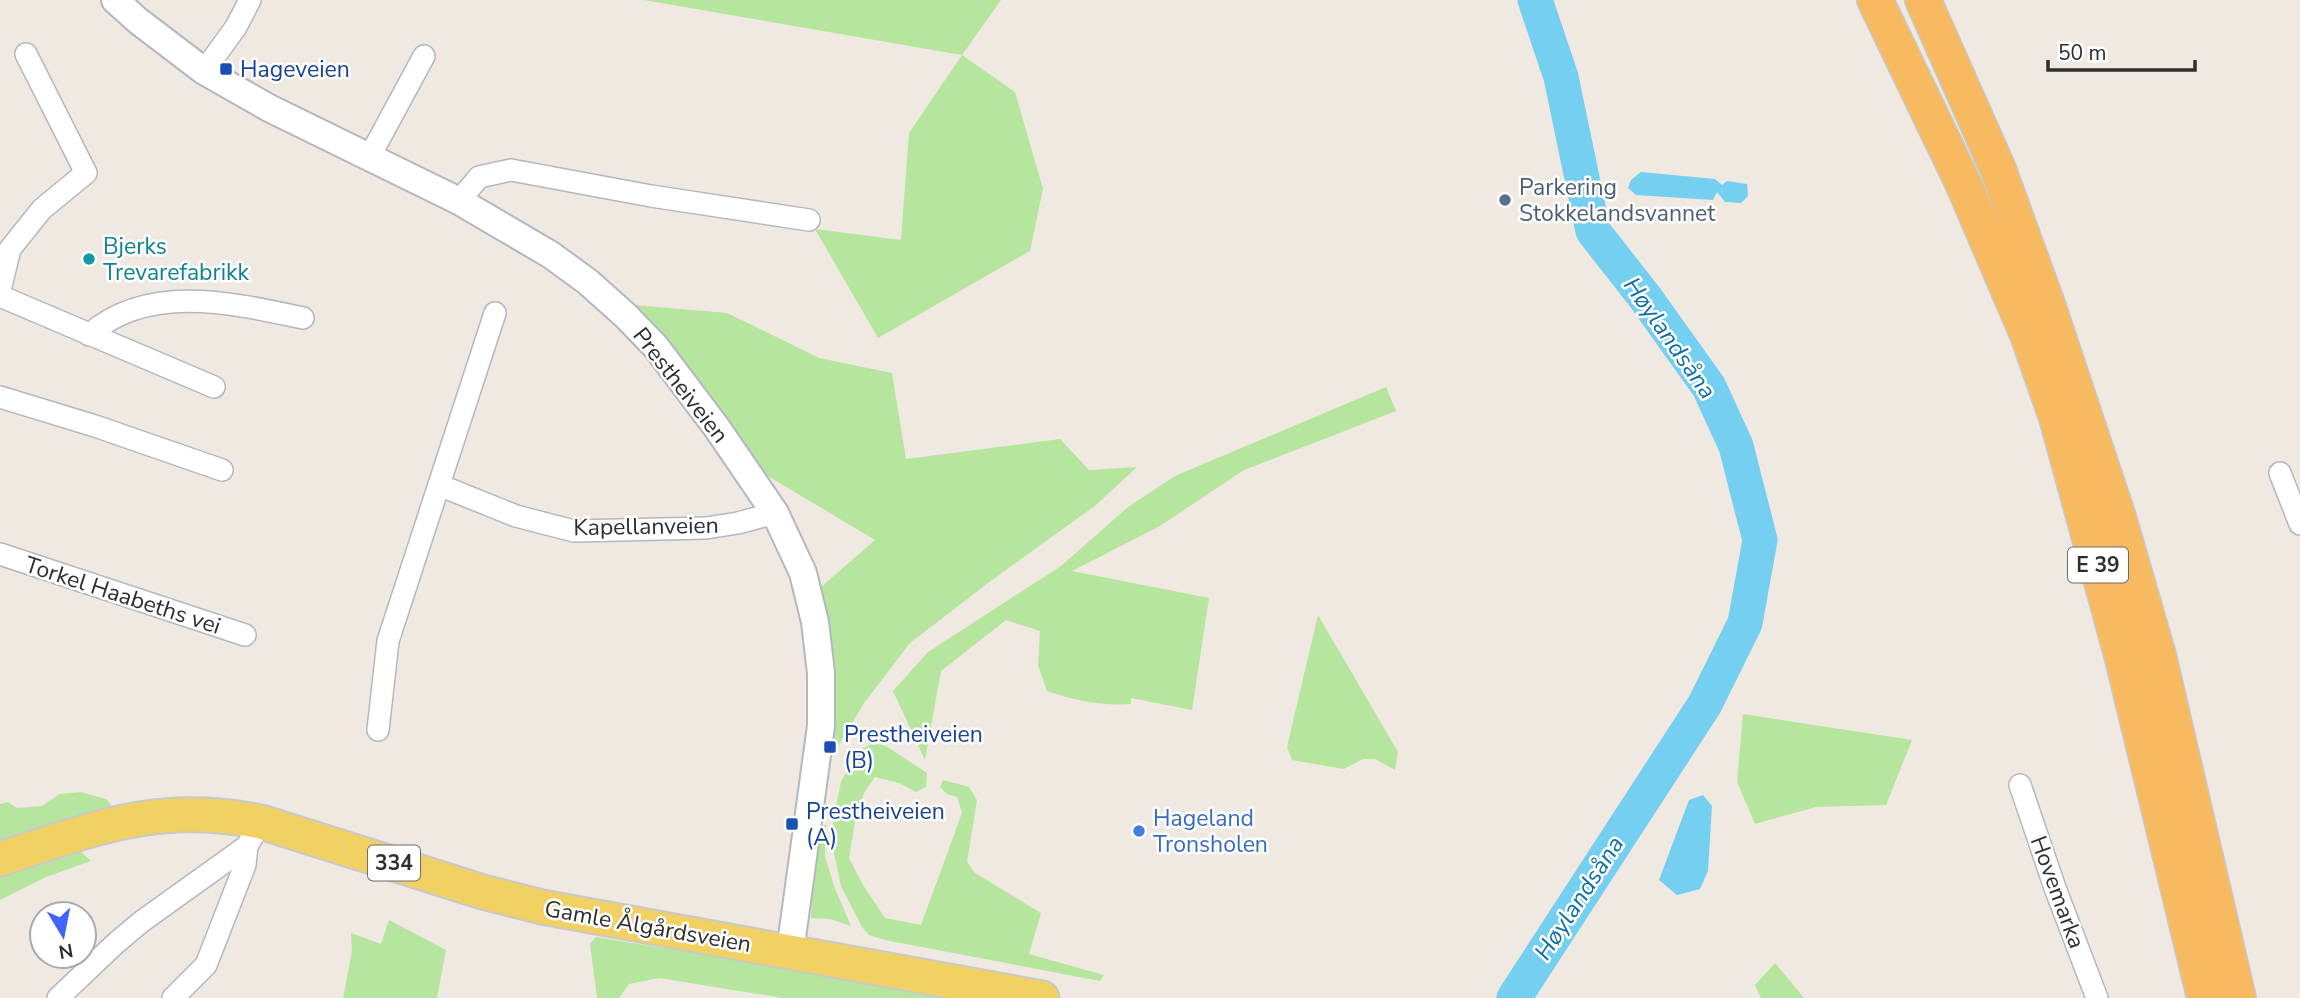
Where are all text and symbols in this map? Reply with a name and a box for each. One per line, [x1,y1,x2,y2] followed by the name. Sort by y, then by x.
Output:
[2048,28,2195,72] scale bar
[2058,39,2107,67] text: 50 m
[240,54,350,85] place label: Hageveien
[218,61,234,77] marker: Hageveien
[1519,172,1716,229] place label: Parkering Stokkelandsvannet
[1497,192,1513,208] marker: Parkering Stokkelandsvannet
[103,231,250,288] place label: Bjerks Trevarefabrikk
[81,251,97,267] marker: Bjerks Trevarefabrikk
[1616,271,1724,405] water label: Høylandsåna
[626,321,736,450] street label: Prestheiveien
[573,510,719,543] street label: Kapellanveien
[2068,548,2128,582] road number: E 39
[21,549,225,642] street label: Torkel Haabeths vei
[844,719,983,776] place label: Prestheiveien (B)
[822,739,838,755] marker: Prestheiveien (B)
[806,796,945,853] place label: Prestheiveien (A)
[1153,803,1268,860] place label: Hageland Tronsholen
[784,816,800,832] marker: Prestheiveien (A)
[1131,823,1147,839] marker: Hageland Tronsholen
[1527,830,1631,966] water label: Høylandsåna
[2023,832,2092,953] street label: Hovemarka
[368,846,420,880] road number: 334
[542,892,754,960] street label: Gamle Ålgårdsveien
[28,900,98,970] north arrow
[57,937,75,965] text: N

